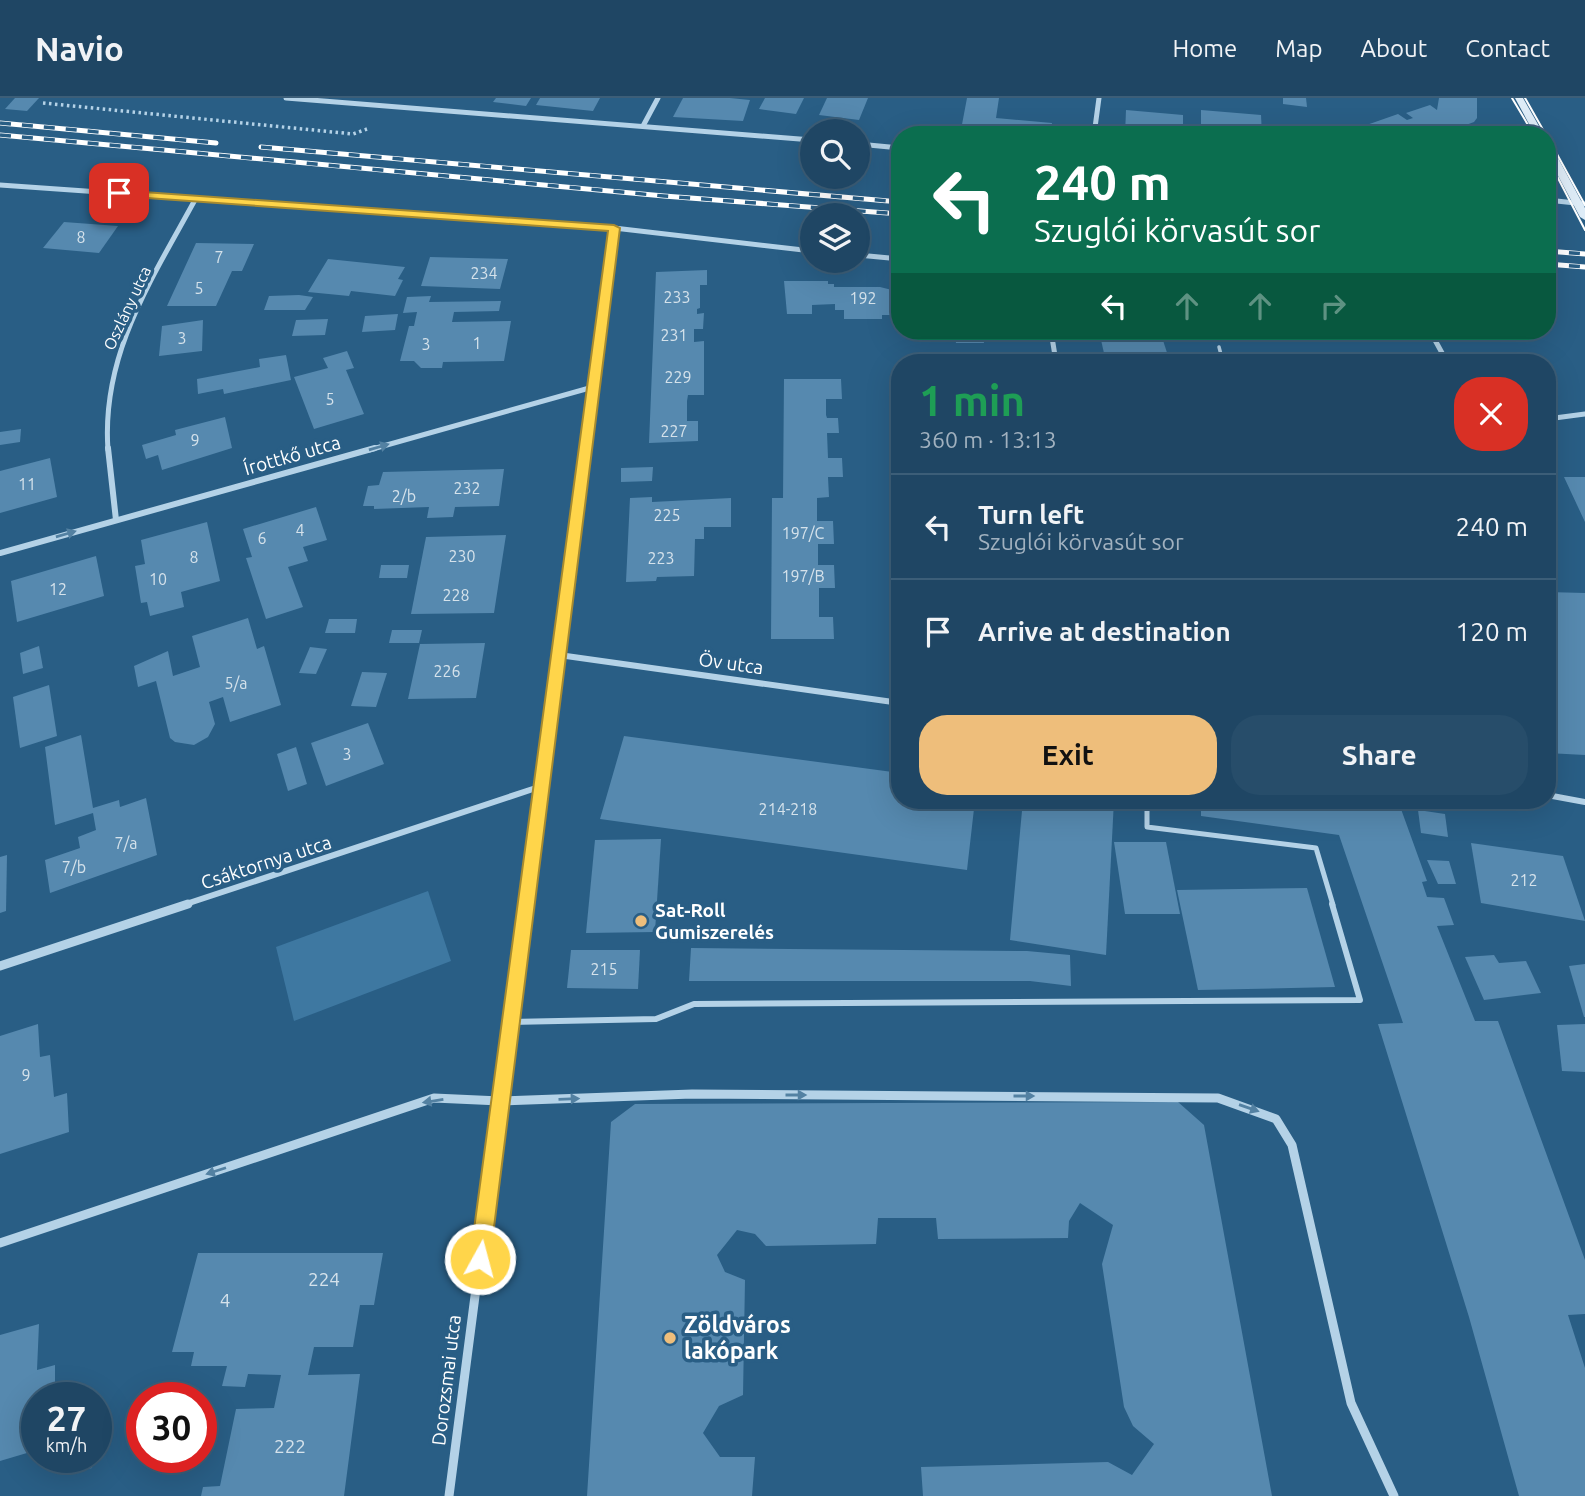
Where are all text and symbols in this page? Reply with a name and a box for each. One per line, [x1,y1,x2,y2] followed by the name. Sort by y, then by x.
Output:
[35,30,124,67] text: Navio
[1172,35,1237,62] text: Home
[1275,35,1322,62] text: Map
[1360,35,1427,62] text: About
[1465,35,1550,62] text: Contact
[800,119,870,273] map controls
[800,119,870,189] button: search
[919,154,1010,245] icon: left
[1034,154,1171,209] text: 240 m
[89,163,149,223] pin
[100,174,138,212] icon: arrive
[800,203,870,273] button: layers
[1034,212,1320,248] text: Szuglói körvasút sor
[76,228,86,246] house number: 8
[214,248,224,266] house number: 7
[100,263,154,353] street label: Oszlány utca
[470,264,498,282] house number: 234
[194,279,204,297] house number: 5
[1095,287,1133,325] icon: left
[1168,287,1206,325] icon: ahead
[1241,287,1279,325] icon: ahead
[1314,287,1352,325] icon: right
[663,288,691,306] house number: 233
[849,289,877,307] house number: 192
[660,326,688,344] house number: 231
[177,329,187,347] house number: 3
[472,334,482,352] house number: 1
[421,335,431,353] house number: 3
[664,368,692,386] house number: 229
[919,377,1025,424] text: 1 min
[1454,377,1528,451] button: close
[325,390,335,408] house number: 5
[660,422,688,440] house number: 227
[919,427,1057,452] text: 360 m · 13:13
[190,431,200,449] house number: 9
[241,431,343,479] street label: Írottkő utca
[368,441,390,452] one-way arrow
[18,475,36,493] house number: 11
[453,479,481,497] house number: 232
[392,487,416,505] house number: 2/b
[978,500,1084,529] text: Turn left
[653,506,681,524] house number: 225
[919,508,957,546] icon: left
[1456,512,1528,541] text: 240 m
[295,521,305,539] house number: 4
[782,524,824,542] house number: 197/C
[55,529,76,539] one-way arrow
[257,529,267,547] house number: 6
[978,529,1184,554] text: Szuglói körvasút sor
[448,547,476,565] house number: 230
[189,548,199,566] house number: 8
[647,549,675,567] house number: 223
[781,567,825,585] house number: 197/B
[149,570,167,588] house number: 10
[49,580,67,598] house number: 12
[442,586,470,604] house number: 228
[919,613,957,651] icon: arrive
[978,617,1231,646] text: Arrive at destination
[1456,617,1528,646] text: 120 m
[697,648,765,678] street label: Öv utca
[433,662,461,680] house number: 226
[224,674,248,692] house number: 5/a
[919,715,1217,795] button: Exit
[1231,715,1528,795] button: Share
[342,745,352,763] house number: 3
[759,800,817,818] house number: 214-218
[198,831,334,893] street label: Csáktornya utca
[114,834,138,852] house number: 7/a
[62,858,86,876] house number: 7/b
[1510,871,1538,889] house number: 212
[655,899,774,943] place label: Sat-Roll Gumiszerelés
[633,913,649,929] marker: Sat-Roll Gumiszerelés
[590,960,618,978] house number: 215
[21,1066,31,1084] house number: 9
[785,1089,807,1101] one-way arrow
[1013,1090,1035,1102] one-way arrow
[558,1093,580,1104] one-way arrow
[421,1096,443,1107] one-way arrow
[1239,1103,1260,1114] one-way arrow
[206,1166,227,1177] one-way arrow
[443,1222,517,1296] position arrow
[308,1268,340,1290] house number: 224
[220,1289,230,1311] house number: 4
[684,1312,791,1363] place label: Zöldváros lakópark
[427,1313,465,1447] street label: Dorozsmai utca
[662,1330,678,1346] marker: Zöldváros lakópark
[126,1382,217,1473] speed limit sign: 30
[47,1398,86,1438] text: 27
[46,1435,87,1455] text: km/h
[274,1435,306,1457] house number: 222

